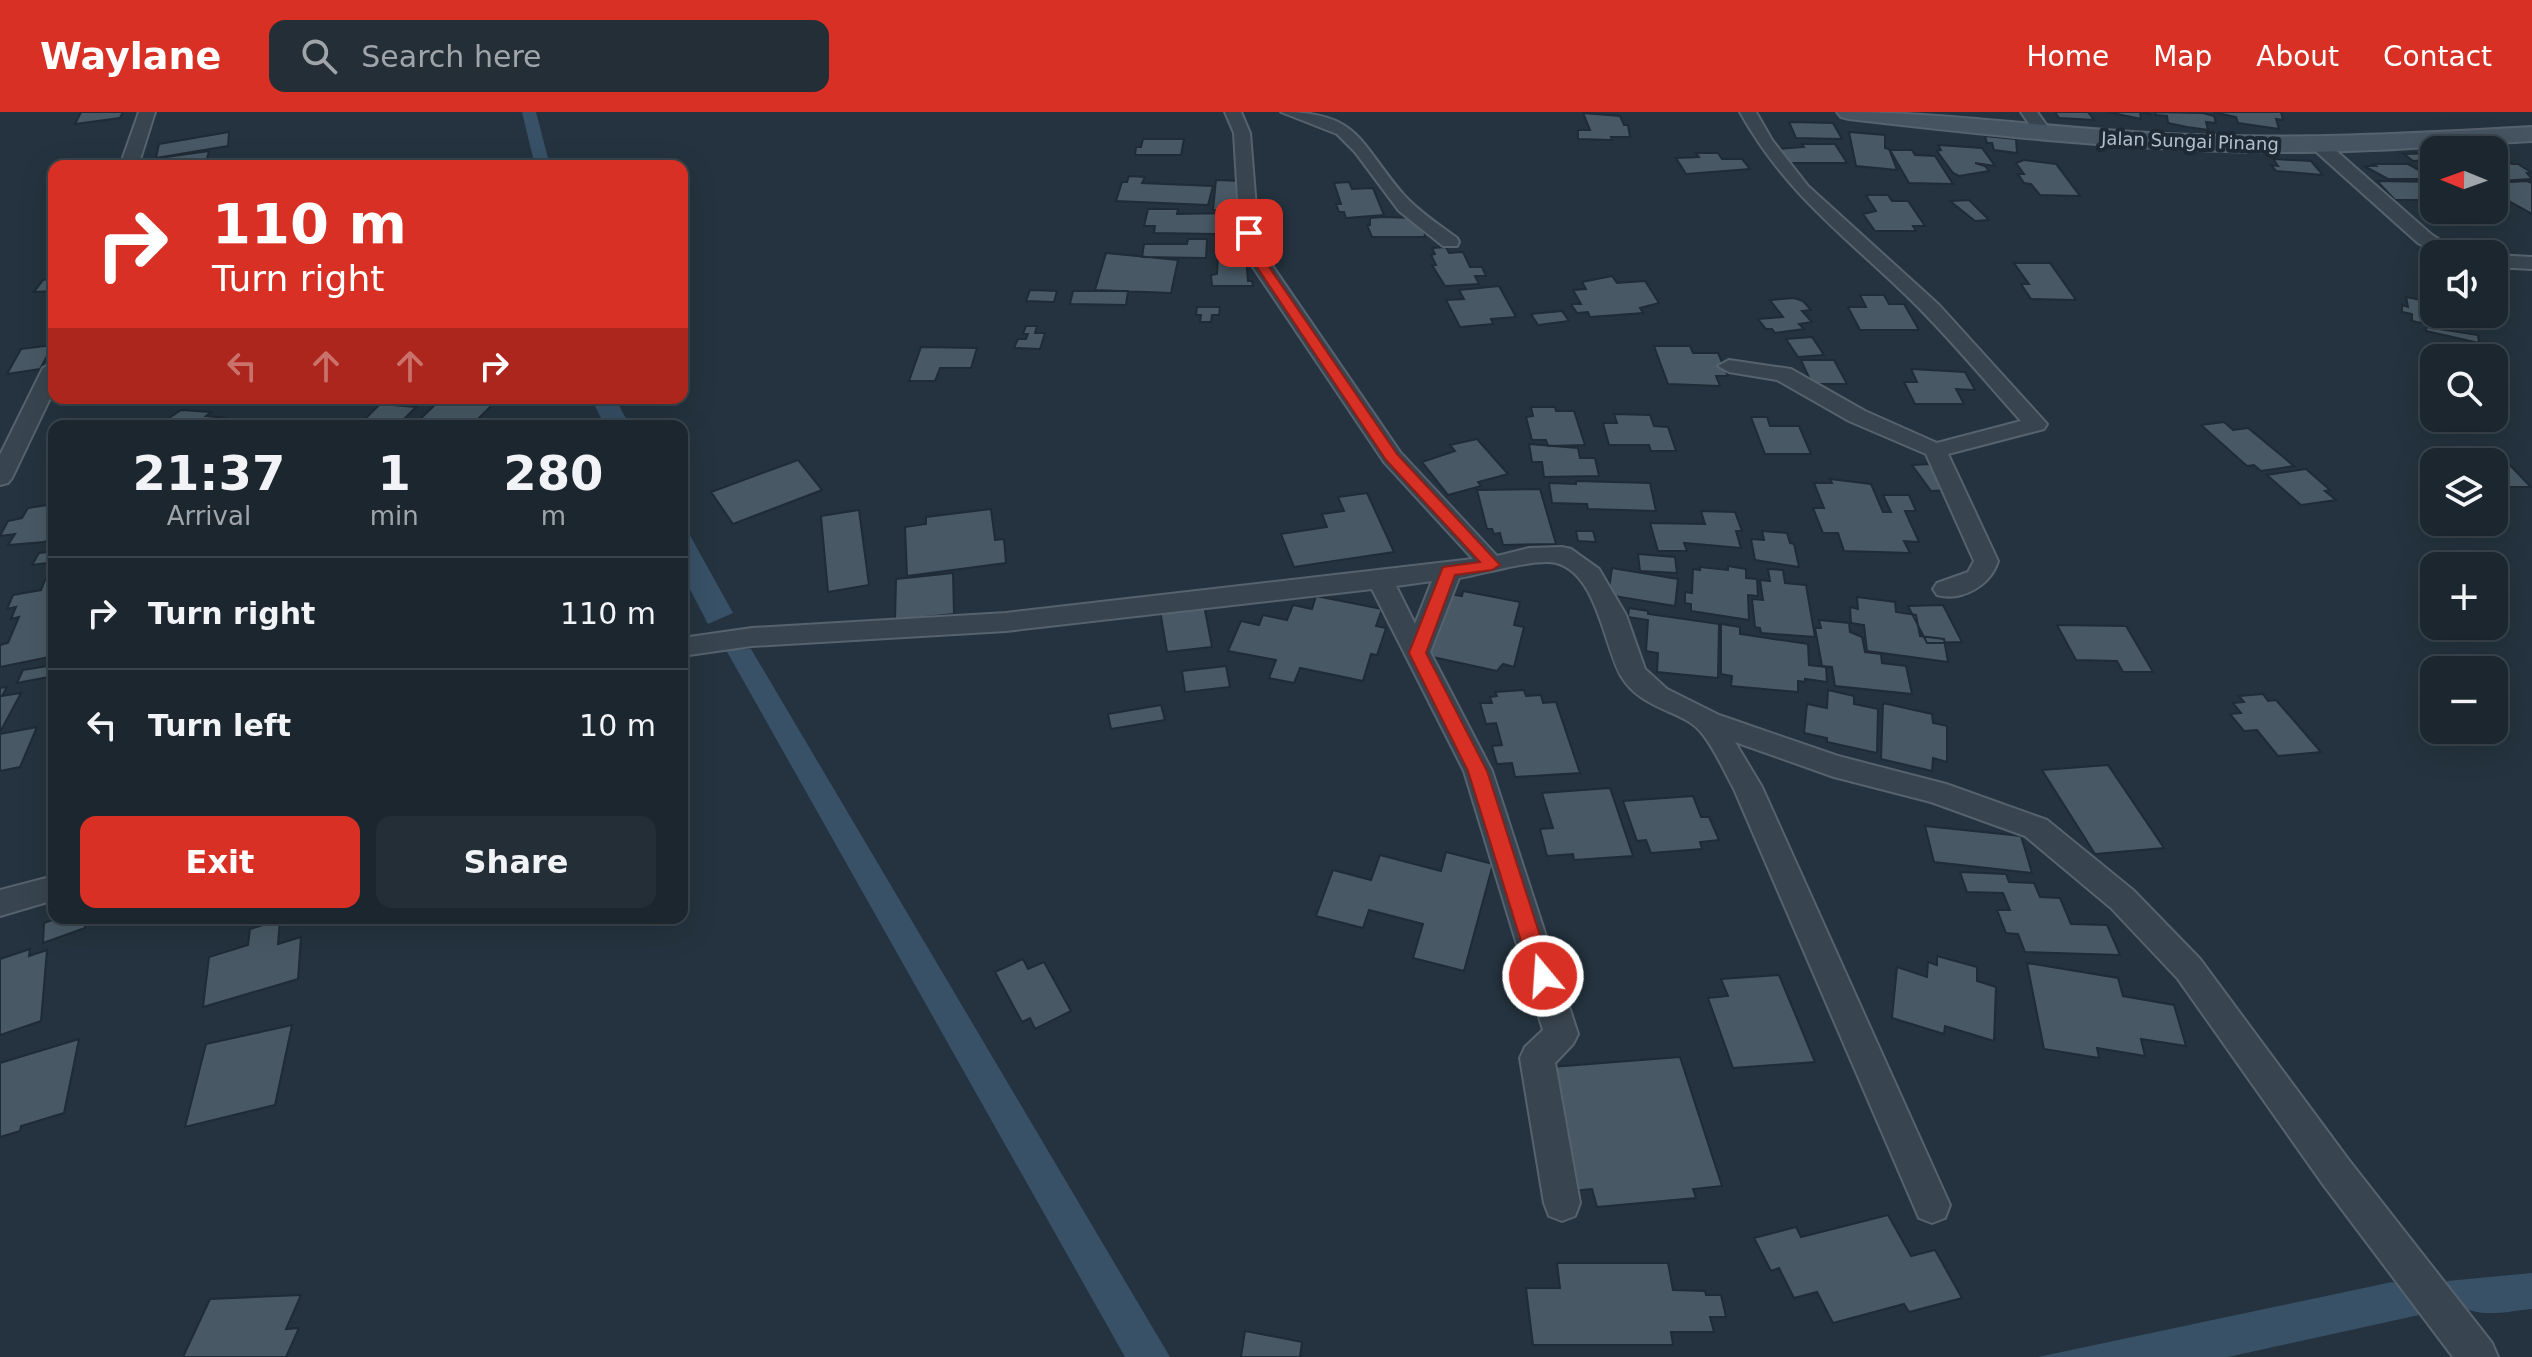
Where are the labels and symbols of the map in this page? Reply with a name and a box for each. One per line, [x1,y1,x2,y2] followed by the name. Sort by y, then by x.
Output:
[2100,127,2279,155] street label: Jalan Sungai Pinang
[2420,136,2508,224] north arrow
[1215,199,1283,267] pin
[1501,934,1585,1018] position arrow

